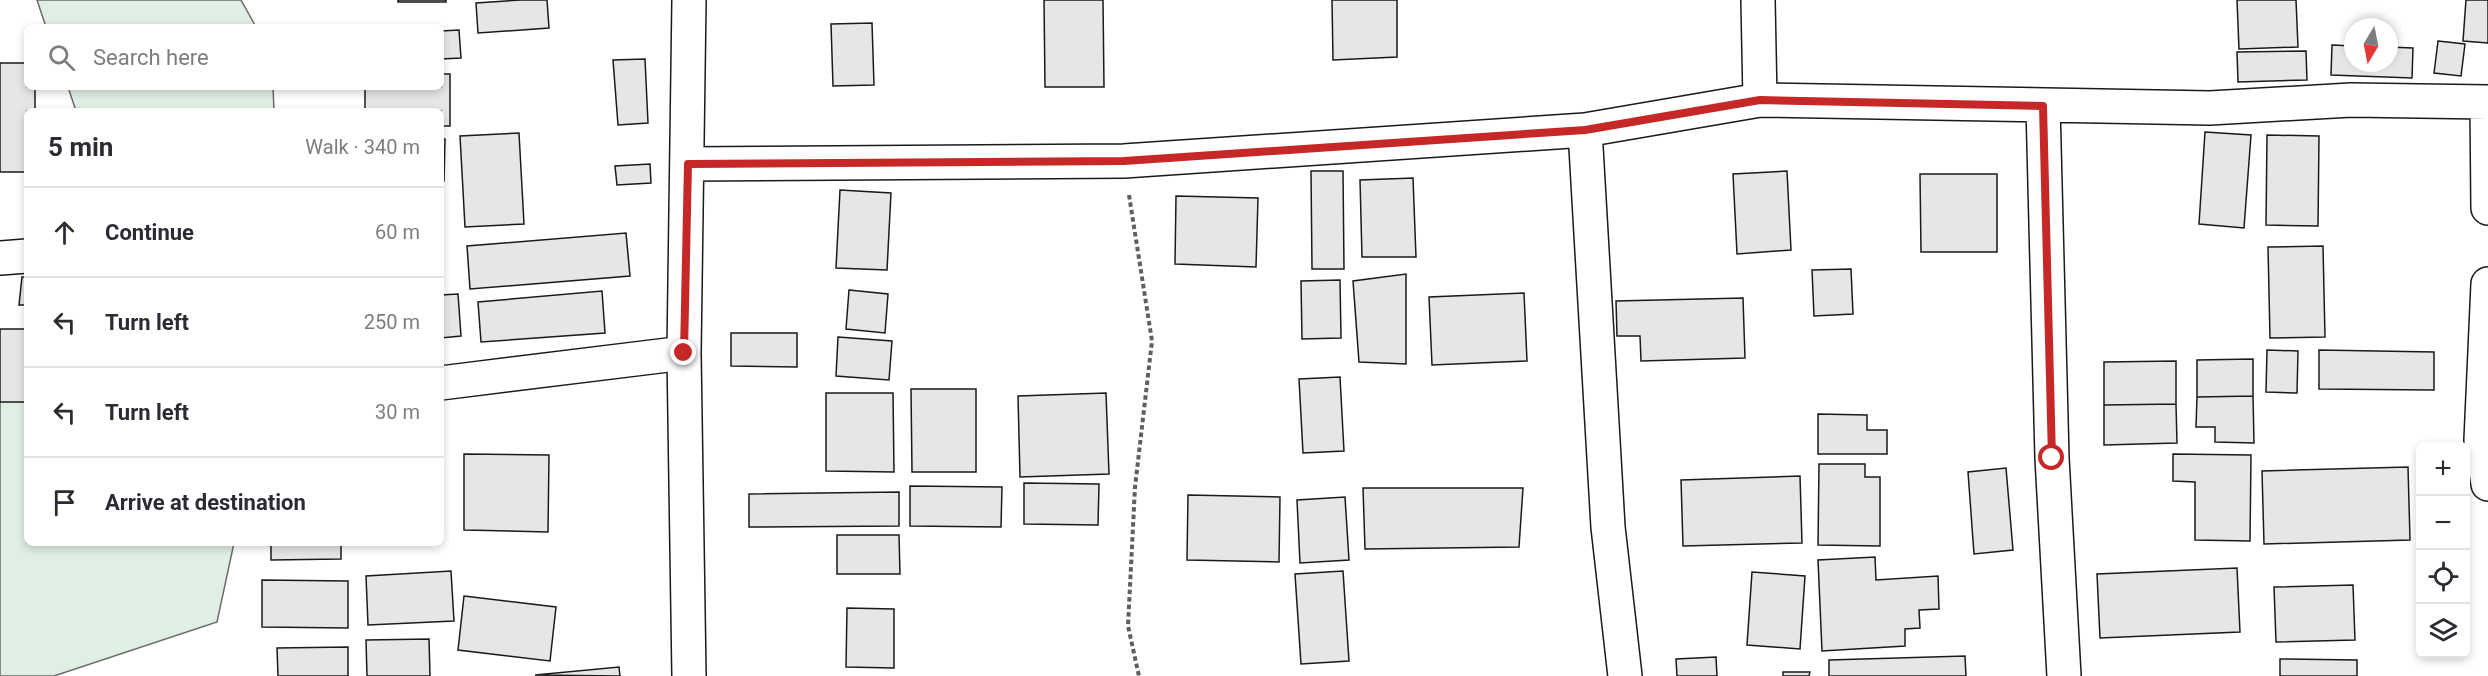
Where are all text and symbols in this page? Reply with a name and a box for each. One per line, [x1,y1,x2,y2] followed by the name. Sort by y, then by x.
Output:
[2344,18,2398,72] north arrow
[24,24,444,90] search box
[45,41,78,74] icon: search
[93,45,209,70] text: Search here
[48,132,113,162] text: 5 min
[305,135,420,159] text: Walk · 340 m
[48,216,81,249] icon: ahead
[105,220,194,245] text: Continue
[375,220,420,244] text: 60 m
[48,306,81,339] icon: left
[105,310,189,335] text: Turn left
[364,310,420,334] text: 250 m
[670,339,696,365] route end
[48,396,81,429] icon: left
[105,400,189,425] text: Turn left
[375,400,420,424] text: 30 m
[2416,442,2470,658] map controls
[2416,442,2470,496] button: +
[2038,444,2064,470] route start
[48,486,81,519] icon: arrive
[105,490,306,515] text: Arrive at destination
[2416,496,2470,550] button: −
[2416,550,2470,604] button: locate
[2416,604,2470,658] button: layers

